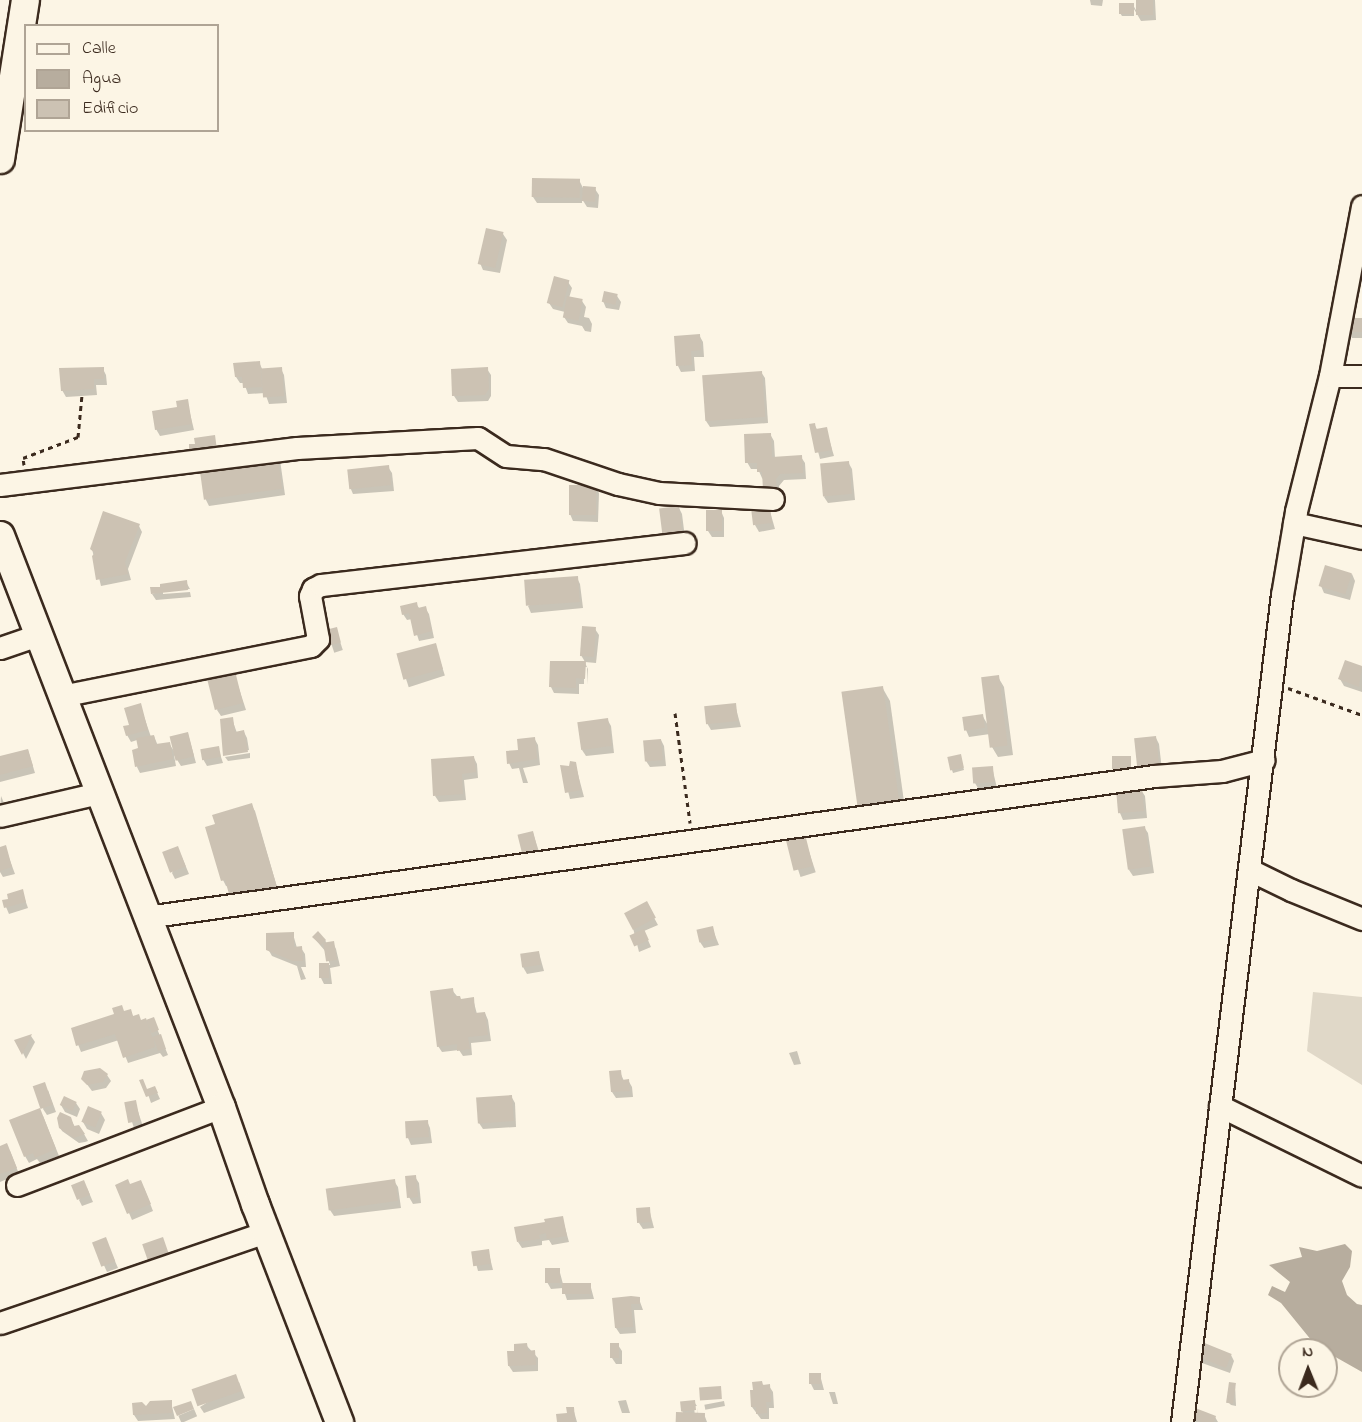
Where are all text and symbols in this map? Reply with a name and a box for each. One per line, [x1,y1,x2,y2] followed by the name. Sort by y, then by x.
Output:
[24,24,219,132] legend
[82,36,116,62] text: Calle
[82,66,121,92] text: Agua
[82,96,138,122] text: Edificio
[1278,1338,1338,1398] north arrow
[1302,1340,1313,1364] text: N

